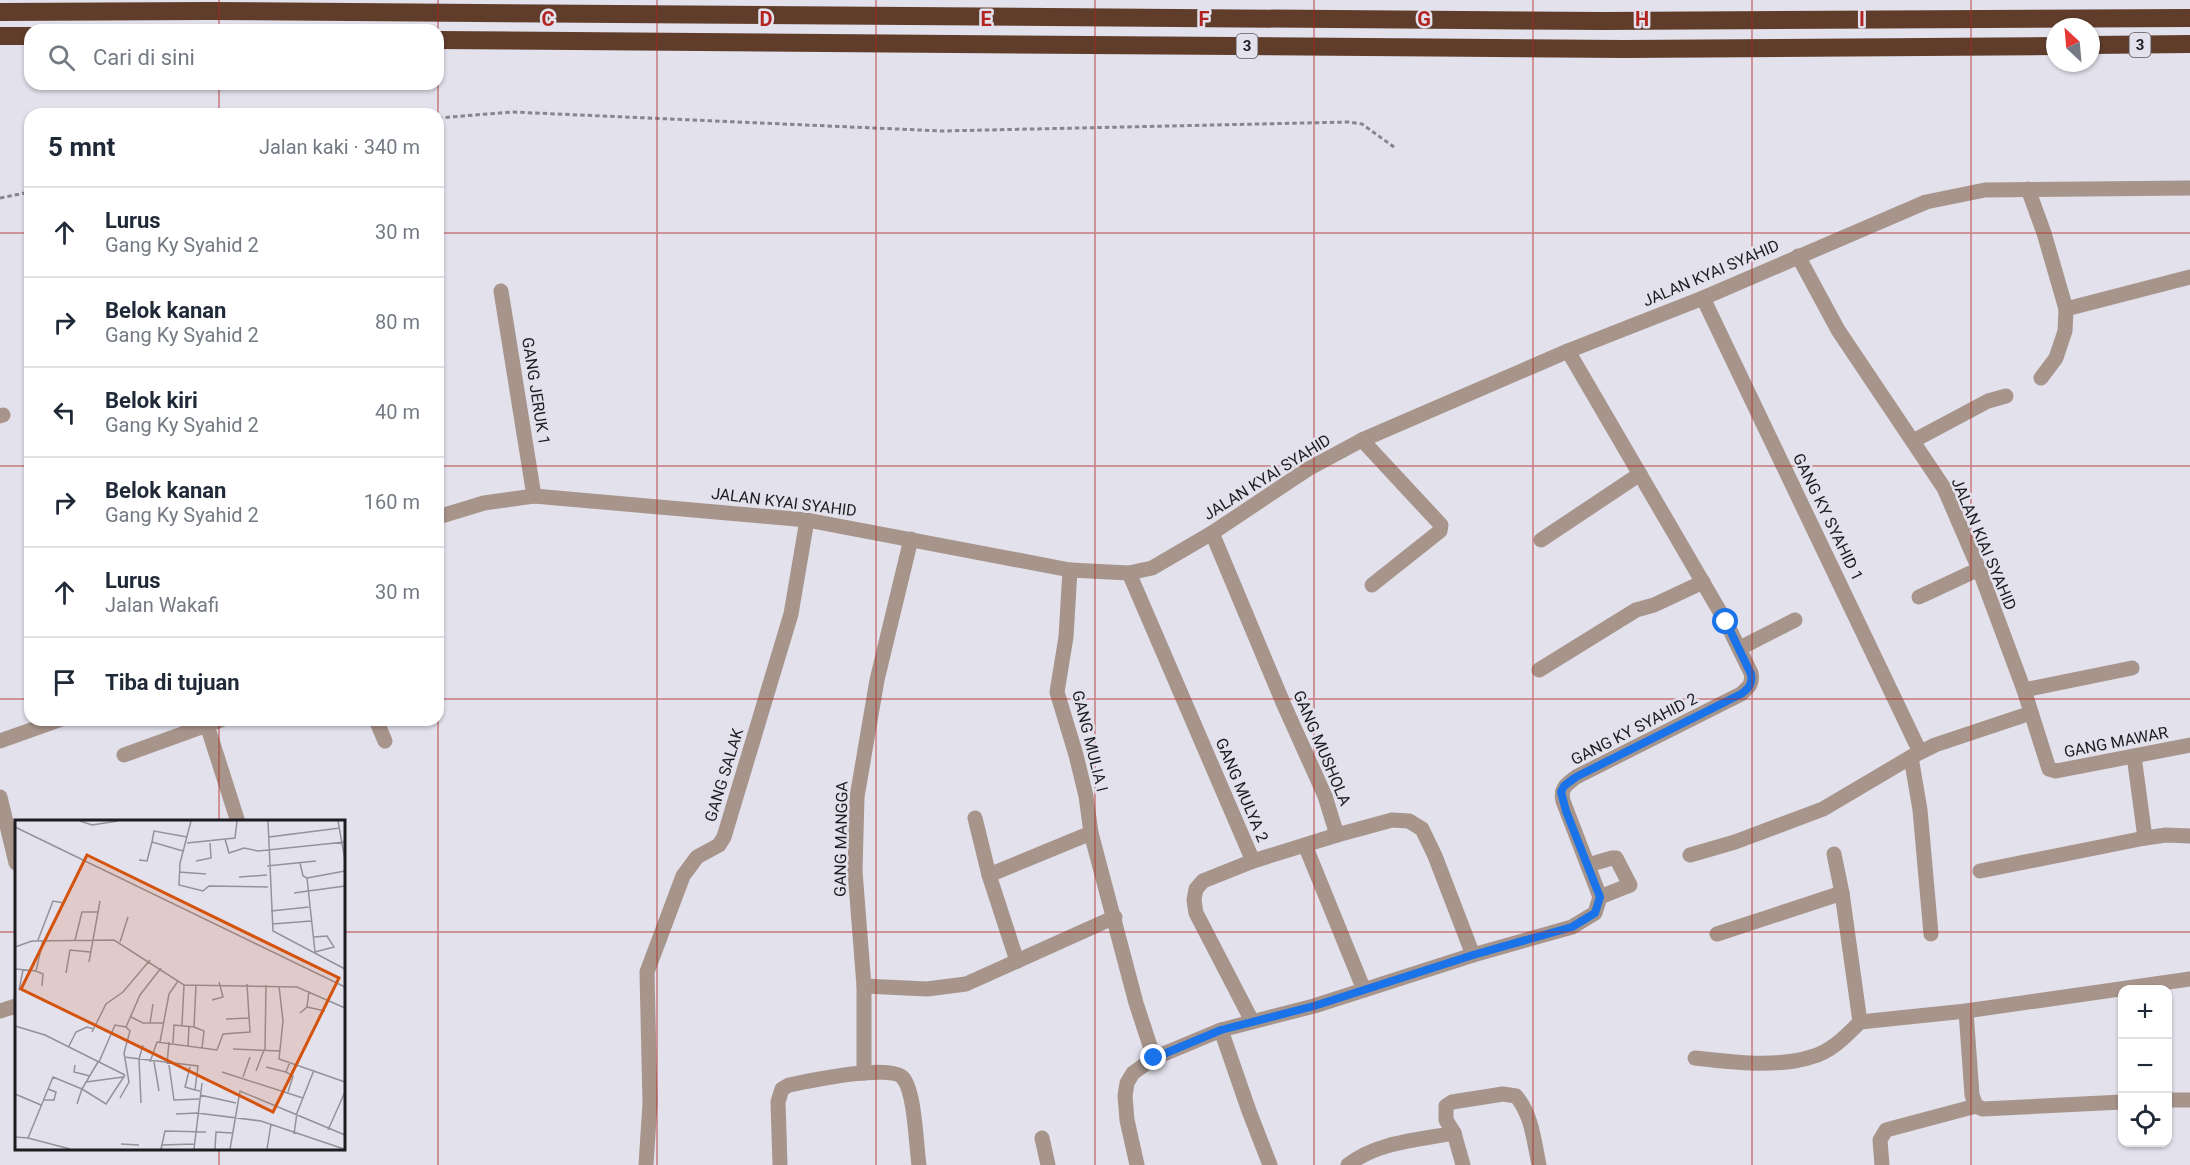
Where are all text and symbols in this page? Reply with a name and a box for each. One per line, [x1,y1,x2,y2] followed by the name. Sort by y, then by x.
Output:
[541,7,555,31] text: C
[760,7,773,31] text: D
[980,7,992,31] text: E
[1199,7,1210,31] text: F
[1417,7,1431,31] text: G
[1635,7,1649,31] text: H
[1859,7,1865,31] text: I
[2046,18,2100,72] north arrow
[24,24,444,90] search box
[2130,33,2150,57] road number: 3
[1236,34,1258,58] road number: 3
[45,41,78,74] icon: search
[93,45,195,70] text: Cari di sini
[48,132,115,162] text: 5 mnt
[259,135,420,159] text: Jalan kaki · 340 m
[105,208,161,233] text: Lurus
[48,216,81,249] icon: ahead
[375,220,420,244] text: 30 m
[105,233,259,257] text: Gang Ky Syahid 2
[1640,236,1782,310] street label: JALAN KYAI SYAHID
[105,298,226,323] text: Belok kanan
[48,306,81,339] icon: right
[375,310,420,334] text: 80 m
[105,323,259,347] text: Gang Ky Syahid 2
[518,336,554,446] street label: GANG JERUK 1
[105,388,198,413] text: Belok kiri
[48,396,81,429] icon: left
[375,400,420,424] text: 40 m
[105,413,259,437] text: Gang Ky Syahid 2
[1200,430,1334,524] street label: JALAN KYAI SYAHID
[1789,450,1867,584] street label: GANG KY SYAHID 1
[1948,475,2020,613] street label: JALAN KIAI SYAHID
[105,478,226,503] text: Belok kanan
[710,484,858,520] street label: JALAN KYAI SYAHID
[48,486,81,519] icon: right
[364,490,420,514] text: 160 m
[105,503,259,527] text: Gang Ky Syahid 2
[105,568,161,593] text: Lurus
[48,576,81,609] icon: ahead
[375,580,420,604] text: 30 m
[105,593,219,617] text: Jalan Wakafi
[1712,608,1738,634] route start
[48,666,81,699] icon: arrive
[105,670,240,695] text: Tiba di tujuan
[1068,688,1112,794] street label: GANG MULIA I
[1289,688,1355,809] street label: GANG MUSHOLA
[1568,689,1700,769] street label: GANG KY SYAHID 2
[2062,723,2170,761] street label: GANG MAWAR
[701,725,748,824] street label: GANG SALAK
[1212,735,1272,845] street label: GANG MULYA 2
[830,780,852,897] street label: GANG MANGGA
[15,820,345,1150] inset map
[2118,985,2172,1147] map controls
[2118,985,2172,1039] button: +
[2118,1039,2172,1093] button: −
[1140,1044,1166,1070] route end
[2118,1093,2172,1147] button: locate

